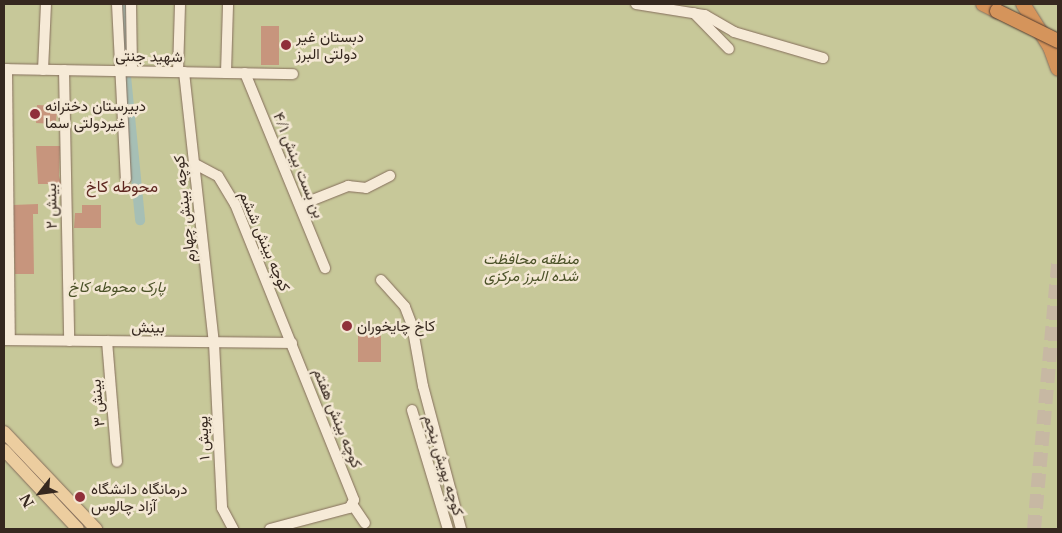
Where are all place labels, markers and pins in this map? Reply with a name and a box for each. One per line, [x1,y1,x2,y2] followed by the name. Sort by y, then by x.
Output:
[296,27,364,62] place label: دبستان غیر دولتی البرز
[280,39,292,51] marker: دبستان غیر دولتی البرز
[45,96,146,131] place label: دبیرستان دخترانه غیردولتی سما
[29,108,41,120] marker: دبیرستان دخترانه غیردولتی سما
[357,317,435,335] place label: کاخ چایخوران
[341,320,353,332] marker: کاخ چایخوران
[91,479,187,514] place label: درمانگاه دانشگاه آزاد چالوس
[73,490,87,504] marker: درمانگاه دانشگاه آزاد چالوس

